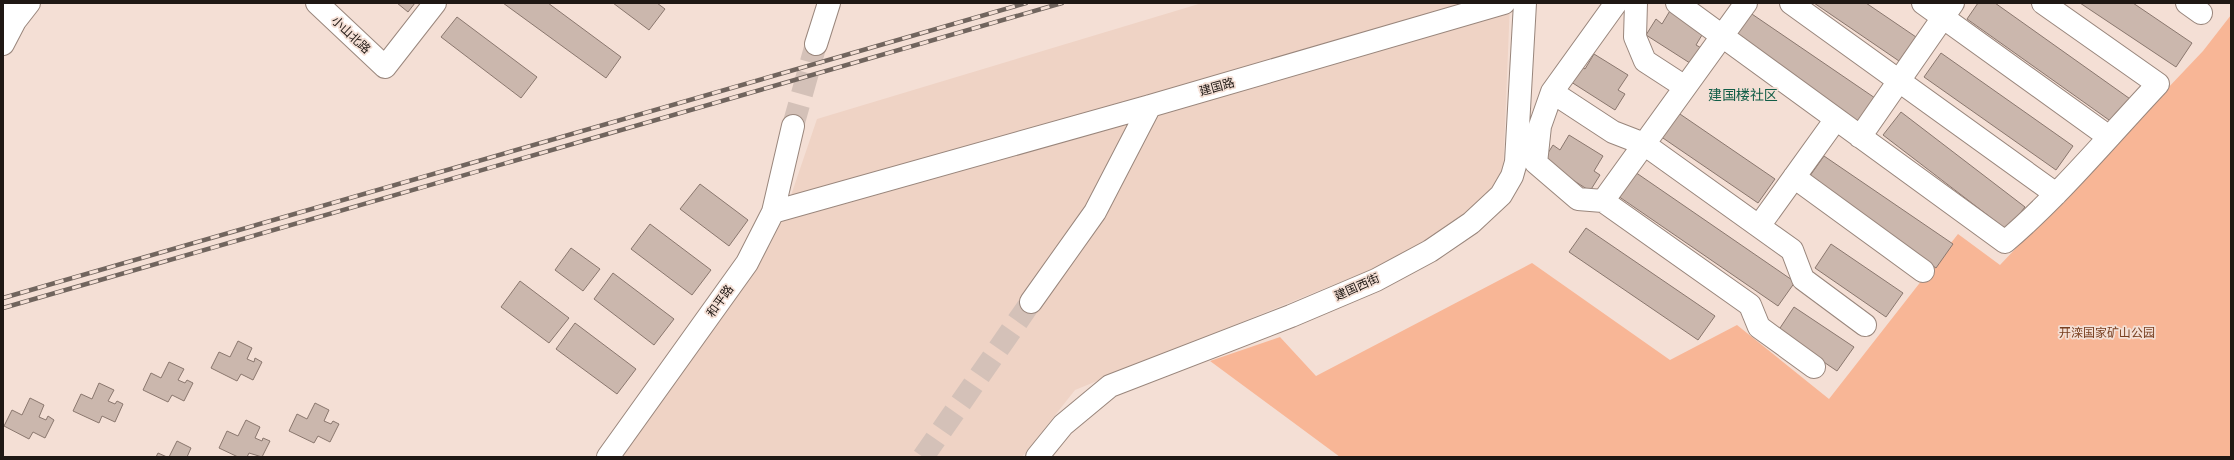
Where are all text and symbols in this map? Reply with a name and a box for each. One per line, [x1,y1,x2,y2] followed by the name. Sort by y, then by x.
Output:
[329,14,373,56] street label: 小山北路
[1198,75,1236,99] street label: 建国路
[1708,87,1778,103] district label: 建国楼社区
[1332,271,1382,303] street label: 建国西街
[704,282,736,320] street label: 和平路
[2059,326,2155,340] park label: 开滦国家矿山公园

